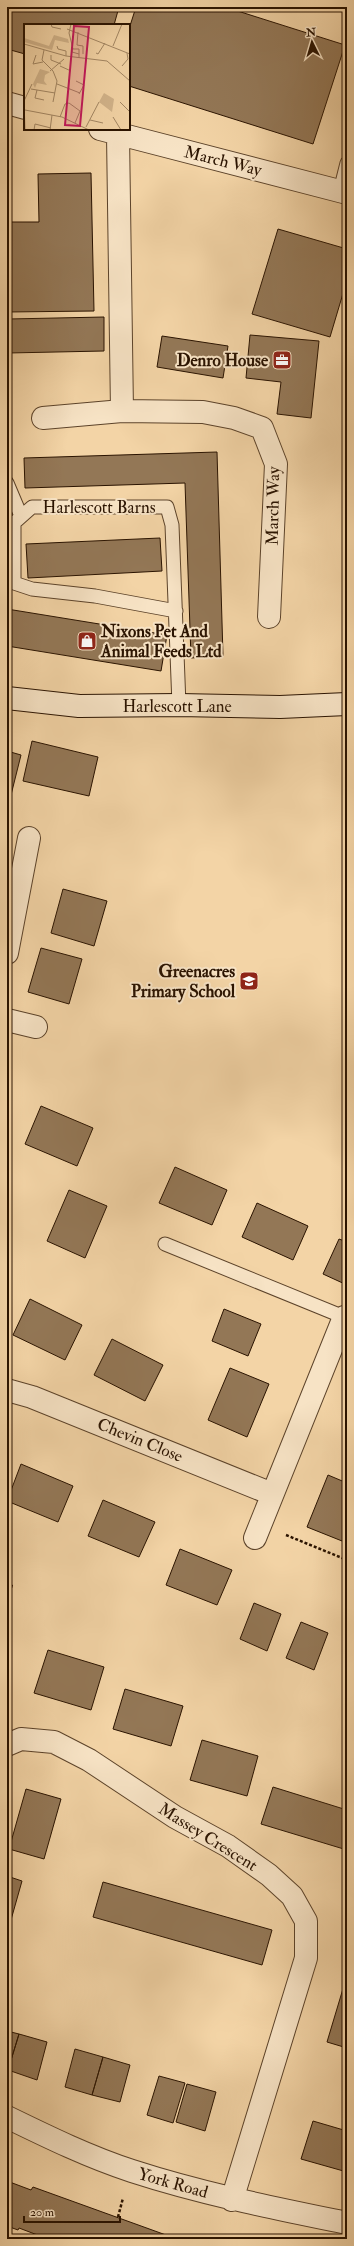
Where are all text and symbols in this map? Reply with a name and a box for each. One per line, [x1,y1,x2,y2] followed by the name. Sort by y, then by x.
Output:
[292,22,332,62] north arrow
[24,24,130,130] inset map
[305,26,318,40] text: N
[182,141,264,182] street label: March Way
[271,349,293,371] office icon: Denro House
[177,350,269,371] place label: Denro House
[262,466,285,546] street label: March Way
[42,497,156,518] street label: Harlescott Barns
[100,621,222,662] place label: Nixons Pet And Animal Feeds Ltd
[76,630,98,652] shop icon: Nixons Pet And Animal Feeds Ltd
[122,696,232,717] street label: Harlescott Lane
[131,961,236,1003] place label: Greenacres Primary School
[238,970,260,992] school or university icon: Greenacres Primary School
[94,1413,186,1467] street label: Chevin Close
[154,1798,262,1877] street label: Massey Crescent
[136,2163,211,2203] street label: York Road
[24,2198,120,2224] scale bar
[30,2205,55,2220] text: 20 m

